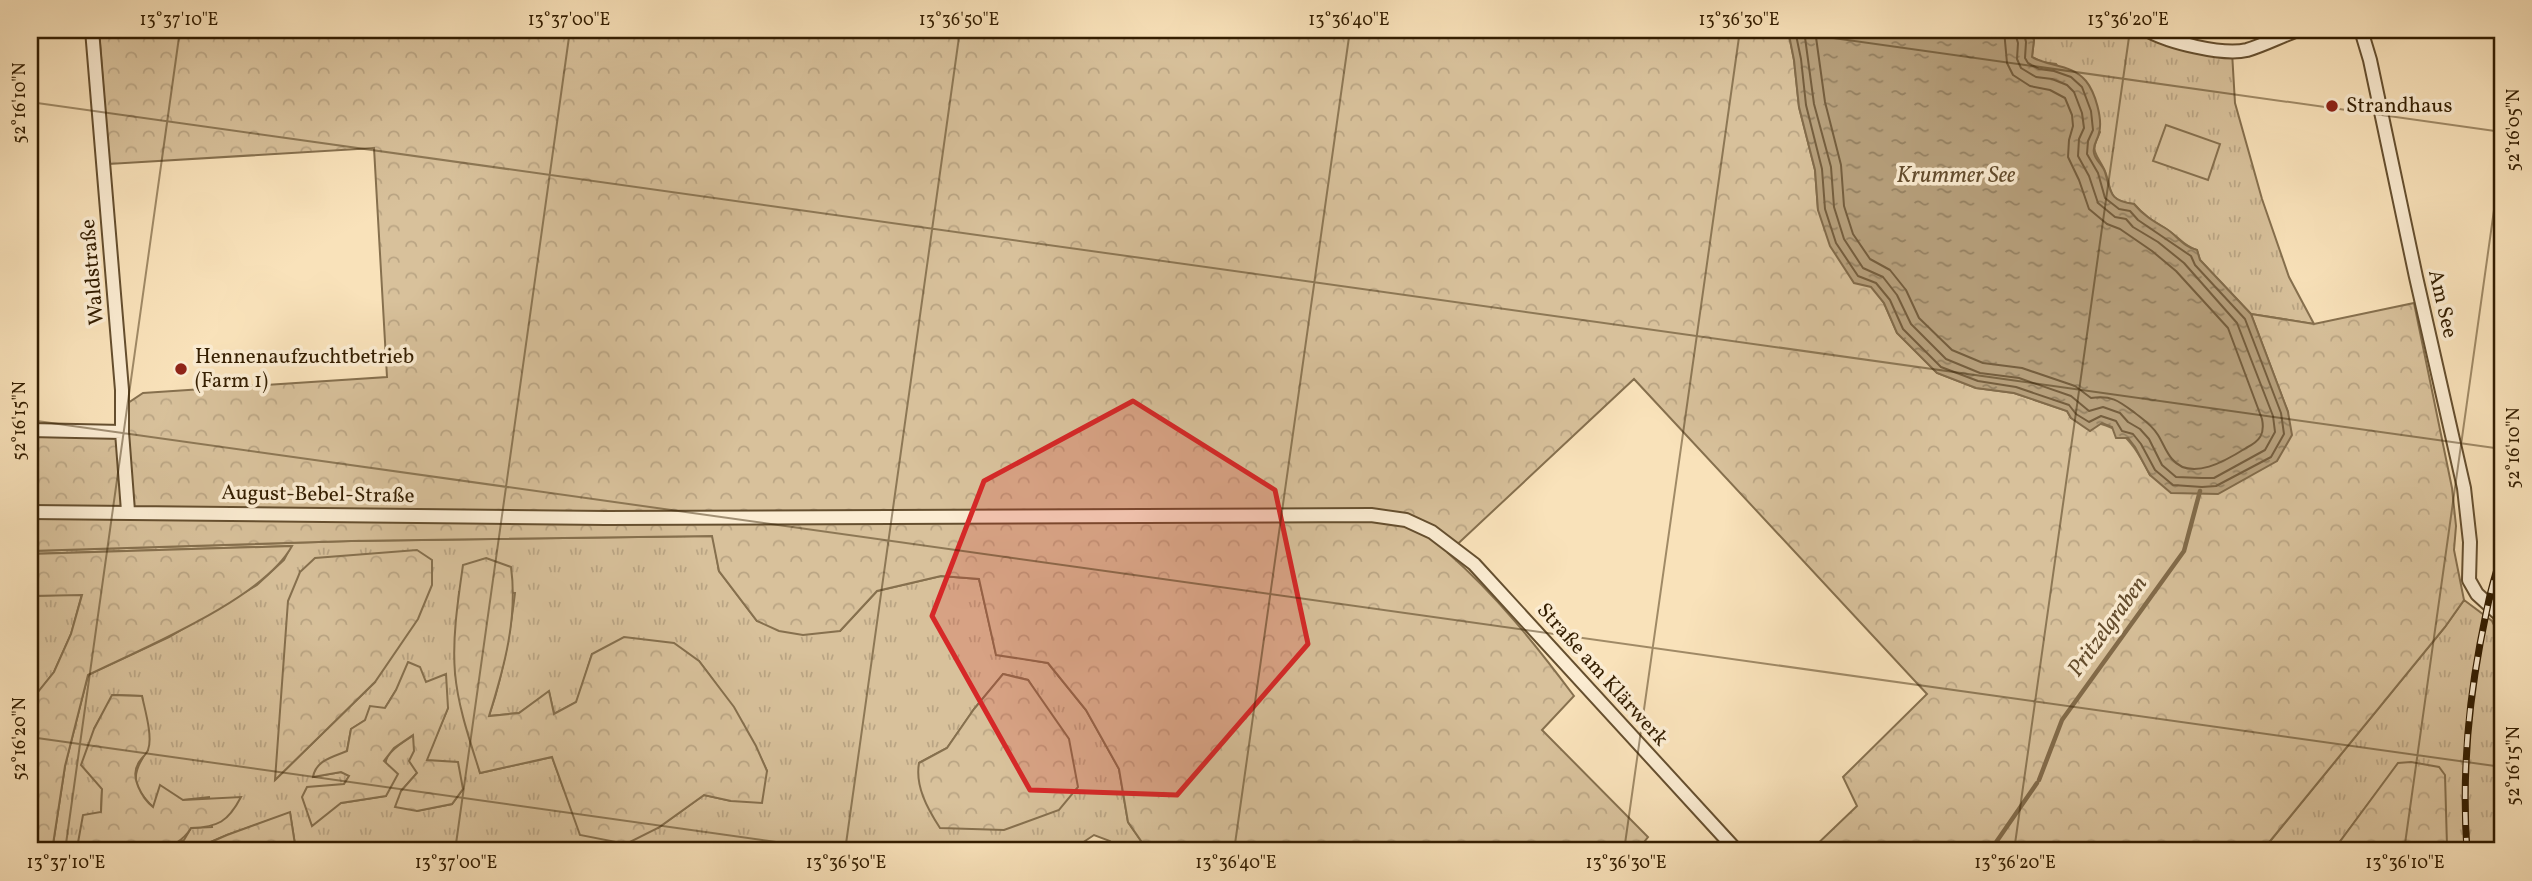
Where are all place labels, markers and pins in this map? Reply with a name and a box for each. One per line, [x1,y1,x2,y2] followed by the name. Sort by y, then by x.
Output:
[2346,92,2452,121] place label: Strandhaus
[2324,98,2340,114] marker: Strandhaus
[195,343,414,396] place label: Hennenaufzuchtbetrieb (Farm 1)
[173,361,189,377] marker: Hennenaufzuchtbetrieb (Farm 1)

